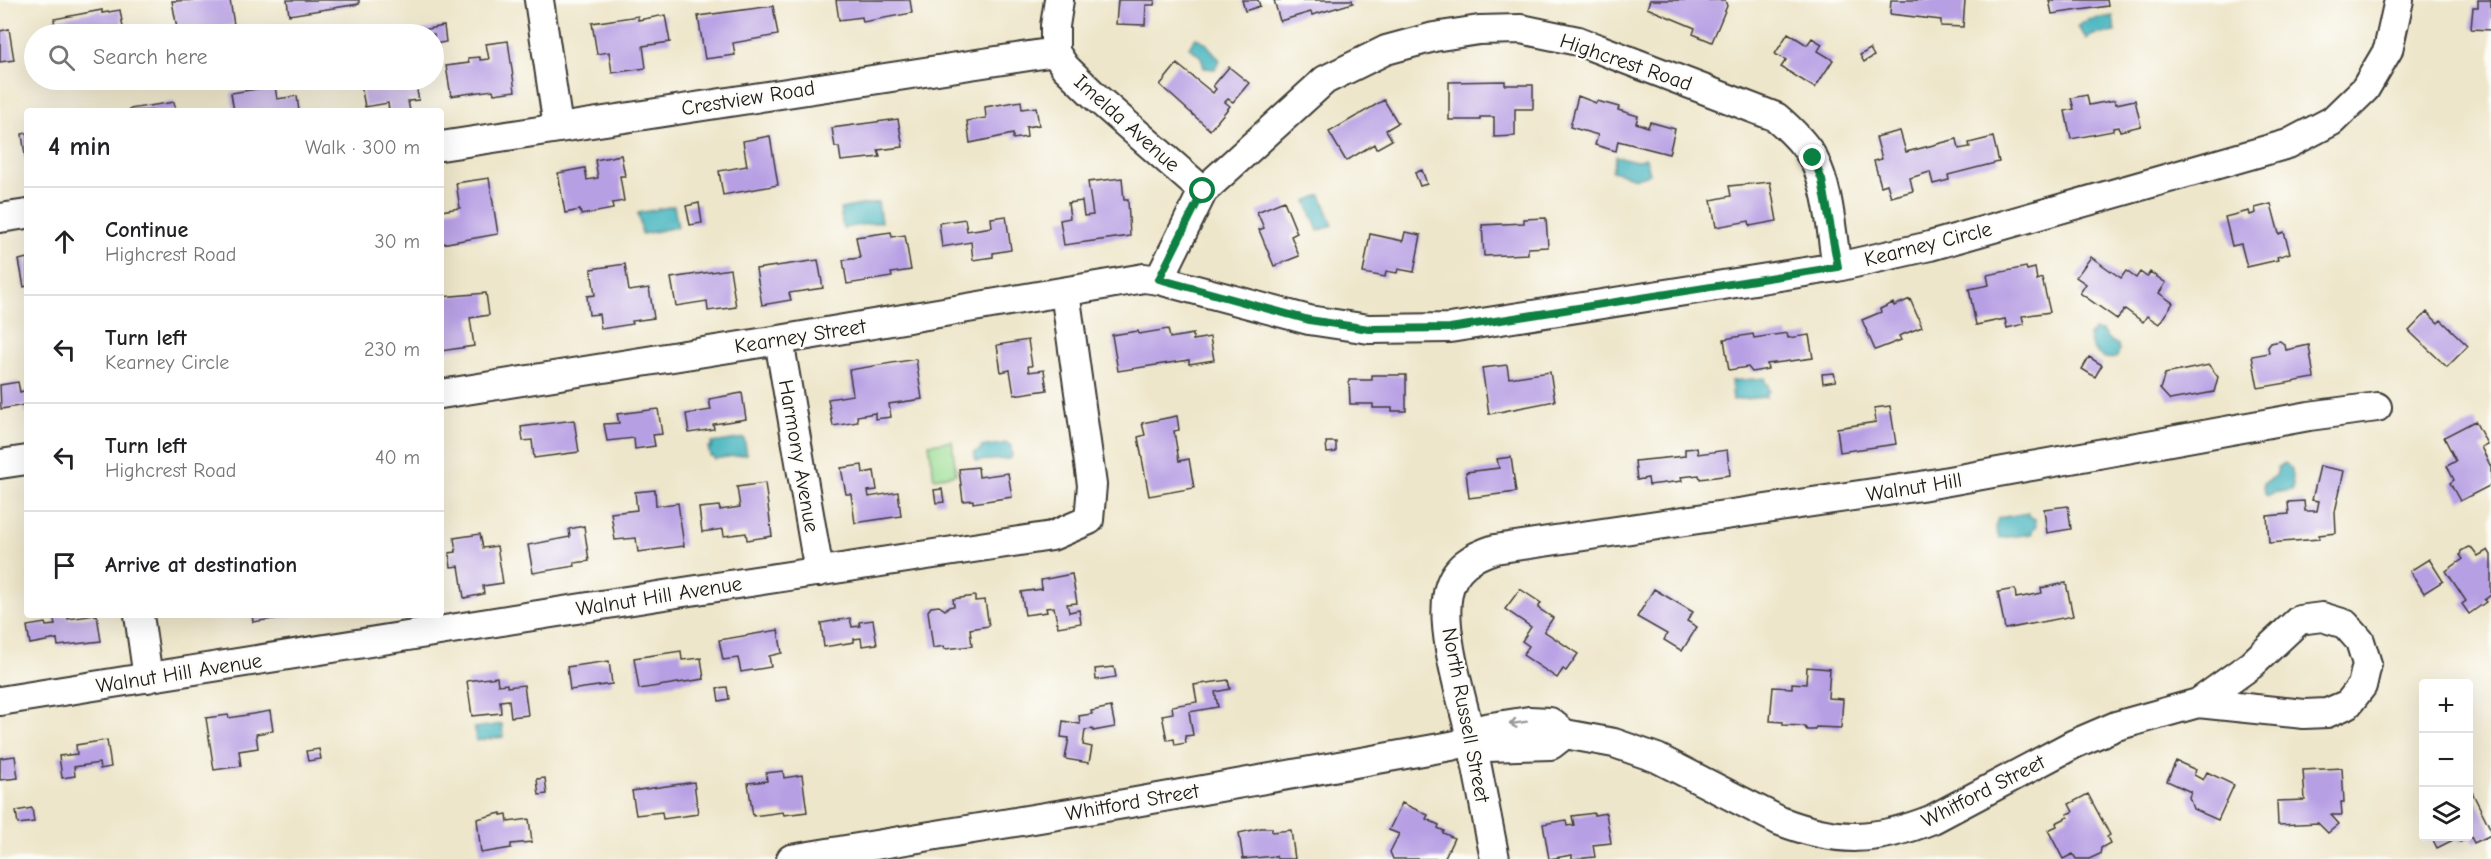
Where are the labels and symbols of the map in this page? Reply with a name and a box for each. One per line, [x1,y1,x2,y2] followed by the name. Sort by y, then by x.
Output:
[1557,28,1695,96] street label: Highcrest Road
[1069,69,1185,177] street label: Imelda Avenue
[679,76,817,120] street label: Crestview Road
[1799,144,1825,170] route end
[1189,177,1215,203] route start
[1862,217,1994,271] street label: Kearney Circle
[733,314,868,358] street label: Kearney Street
[774,378,824,534] street label: Harmony Avenue
[1864,468,1964,506] street label: Walnut Hill
[574,571,744,621] street label: Walnut Hill Avenue
[1437,626,1495,805] street label: North Russell Street
[94,648,264,698] street label: Walnut Hill Avenue
[1509,717,1528,728] one-way arrow
[1917,749,2050,832] street label: Whitford Street
[1063,778,1202,826] street label: Whitford Street

